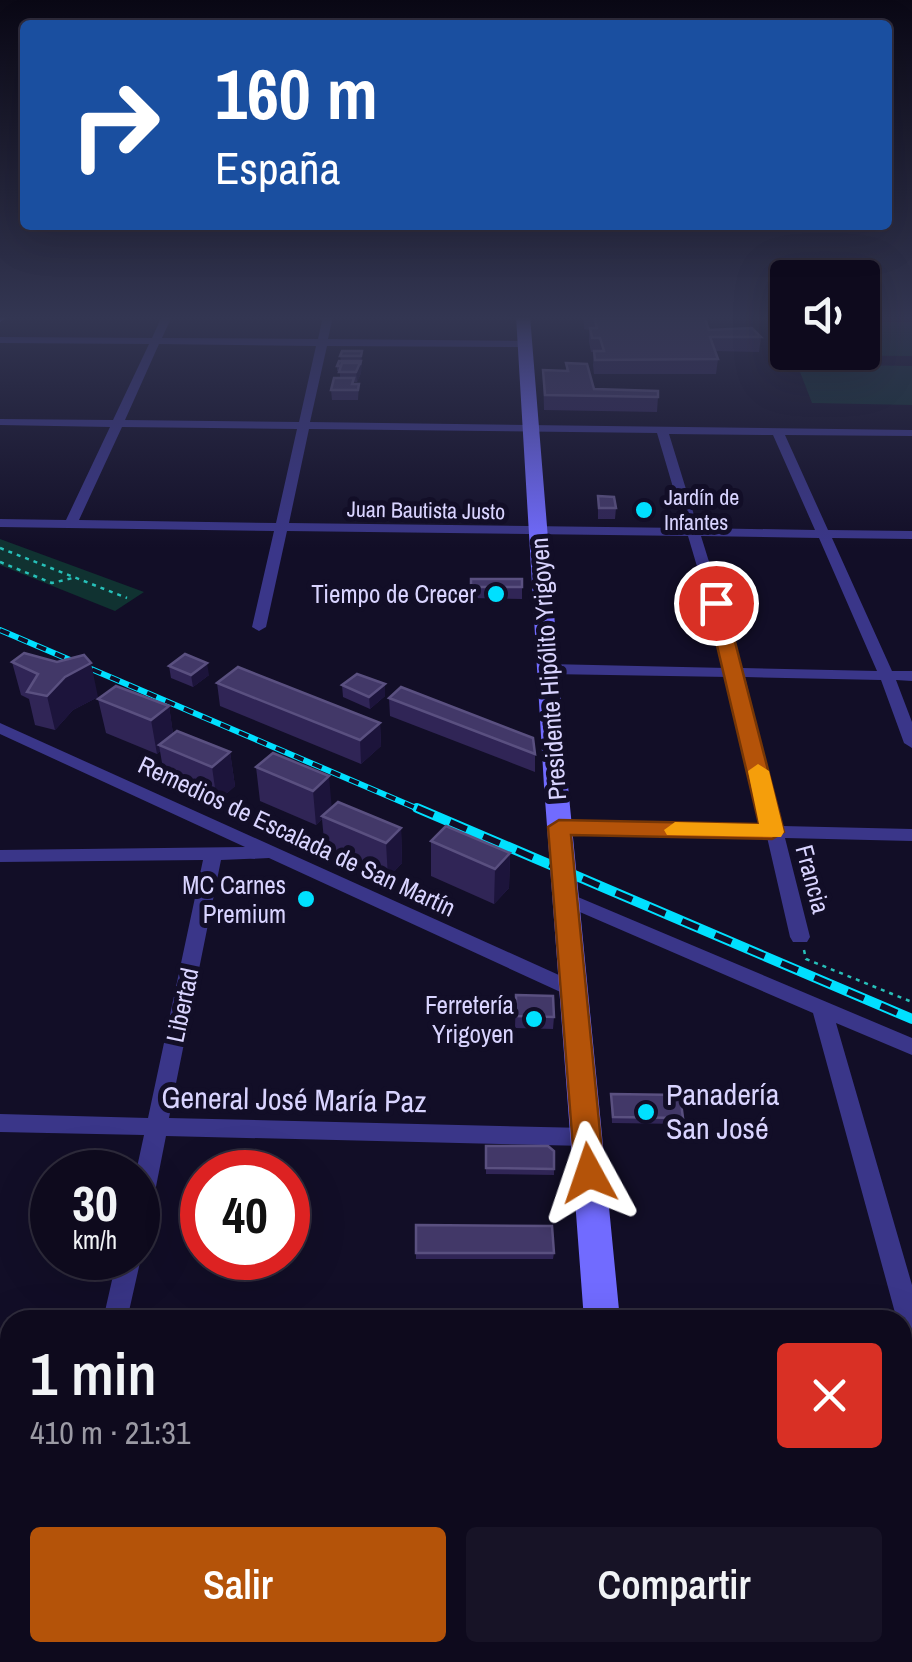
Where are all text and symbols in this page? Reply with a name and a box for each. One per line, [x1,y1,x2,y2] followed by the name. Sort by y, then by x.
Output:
[215,47,378,141] text: 160 m
[50,60,180,190] icon: right
[215,137,340,198] text: España
[770,260,880,370] map controls
[770,260,880,370] button: sound
[664,482,739,537] place label: Jardín de Infantes
[347,494,505,526] street label: Juan Bautista Justo
[633,499,655,521] marker: Jardín de Infantes
[522,537,574,801] street label: Presidente Hipólito Yrigoyen
[674,561,759,646] pin
[689,576,744,631] icon: arrive
[311,577,476,611] place label: Tiempo de Crecer
[485,583,507,605] marker: Tiempo de Crecer
[133,747,461,925] street label: Remedios de Escalada de San Martín
[788,841,839,918] street label: Francia
[182,868,286,931] place label: MC Carnes Premium
[295,888,317,910] marker: MC Carnes Premium
[158,965,206,1045] street label: Libertad
[425,988,515,1051] place label: Ferretería Yrigoyen
[523,1008,545,1030] marker: Ferretería Yrigoyen
[666,1074,780,1148] place label: Panadería San José
[161,1077,427,1121] street label: General José María Paz
[635,1101,657,1123] marker: Panadería San José
[537,1121,641,1225] position arrow
[180,1150,310,1280] speed limit sign: 40
[72,1169,118,1237] text: 30
[73,1223,117,1257] text: km/h
[30,1333,157,1414] text: 1 min
[777,1343,882,1448] button: close
[30,1411,190,1454] text: 410 m · 21:31
[30,1527,446,1642] button: Salir
[466,1527,882,1642] button: Compartir

